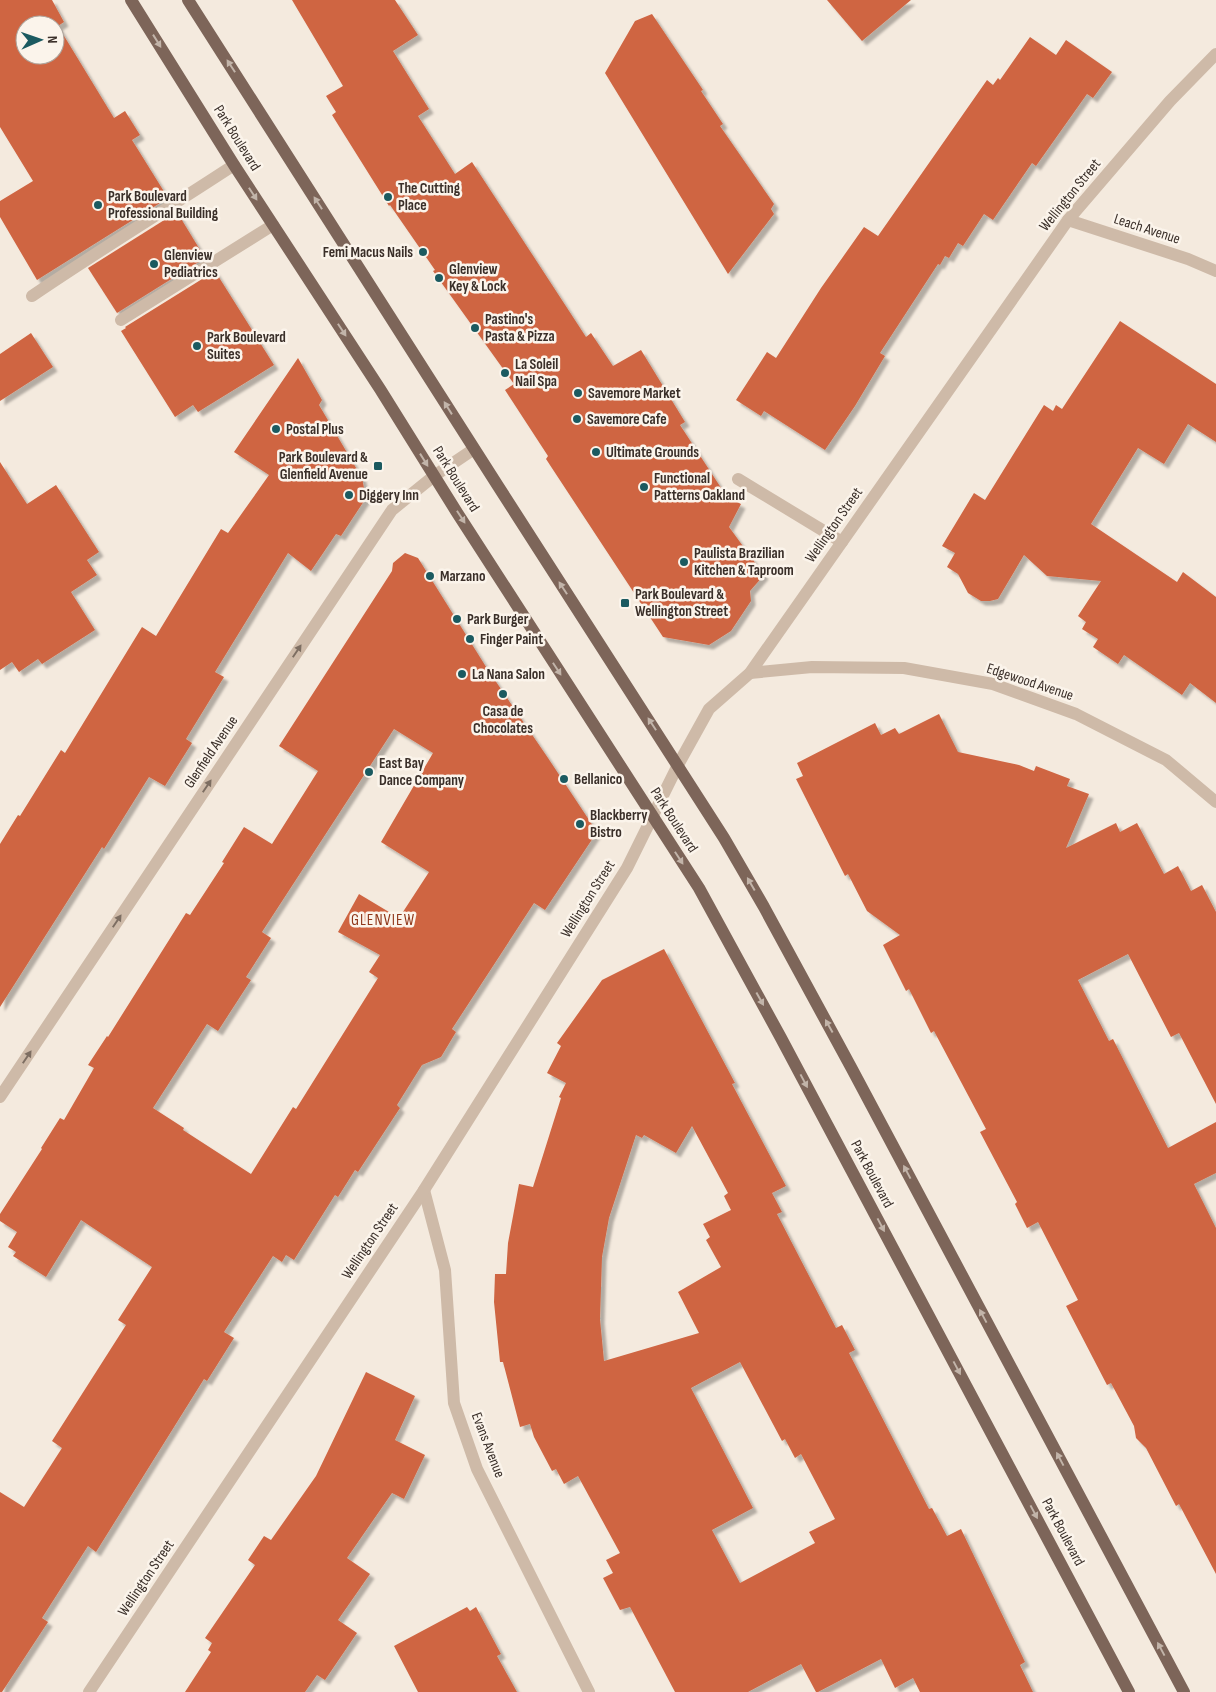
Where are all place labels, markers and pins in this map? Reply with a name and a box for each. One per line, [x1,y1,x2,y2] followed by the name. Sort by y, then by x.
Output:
[398,179,461,215] place label: The Cutting Place
[108,187,219,223] place label: Park Boulevard Professional Building
[382,191,394,203] marker: The Cutting Place
[92,199,104,211] marker: Park Boulevard Professional Building
[323,243,413,262] place label: Femi Macus Nails
[164,246,218,282] place label: Glenview Pediatrics
[417,246,429,258] marker: Femi Macus Nails
[148,258,160,270] marker: Glenview Pediatrics
[449,260,507,296] place label: Glenview Key & Lock
[433,272,445,284] marker: Glenview Key & Lock
[485,310,555,346] place label: Pastino's Pasta & Pizza
[469,322,481,334] marker: Pastino's Pasta & Pizza
[207,328,286,364] place label: Park Boulevard Suites
[191,340,203,352] marker: Park Boulevard Suites
[515,355,558,391] place label: La Soleil Nail Spa
[499,367,511,379] marker: La Soleil Nail Spa
[588,384,681,403] place label: Savemore Market
[572,387,584,399] marker: Savemore Market
[587,410,667,429] place label: Savemore Cafe
[571,413,583,425] marker: Savemore Cafe
[286,420,344,439] place label: Postal Plus
[270,423,282,435] marker: Postal Plus
[606,443,699,462] place label: Ultimate Grounds
[590,446,602,458] marker: Ultimate Grounds
[279,448,368,484] place label: Park Boulevard & Glenfield Avenue
[372,460,384,472] marker: Park Boulevard & Glenfield Avenue
[654,469,745,505] place label: Functional Patterns Oakland
[638,481,650,493] marker: Functional Patterns Oakland
[359,486,419,505] place label: Diggery Inn
[343,489,355,501] marker: Diggery Inn
[694,544,794,580] place label: Paulista Brazilian Kitchen & Taproom
[678,556,690,568] marker: Paulista Brazilian Kitchen & Taproom
[440,567,485,586] place label: Marzano
[424,570,436,582] marker: Marzano
[635,585,728,621] place label: Park Boulevard & Wellington Street
[619,597,631,609] marker: Park Boulevard & Wellington Street
[467,610,529,629] place label: Park Burger
[451,613,463,625] marker: Park Burger
[480,630,543,649] place label: Finger Paint
[464,633,476,645] marker: Finger Paint
[472,665,545,684] place label: La Nana Salon
[456,668,468,680] marker: La Nana Salon
[497,688,509,700] marker: Casa de Chocolates
[473,702,533,738] place label: Casa de Chocolates
[379,754,465,790] place label: East Bay Dance Company
[363,766,375,778] marker: East Bay Dance Company
[574,770,622,789] place label: Bellanico
[558,773,570,785] marker: Bellanico
[590,806,648,842] place label: Blackberry Bistro
[574,818,586,830] marker: Blackberry Bistro

